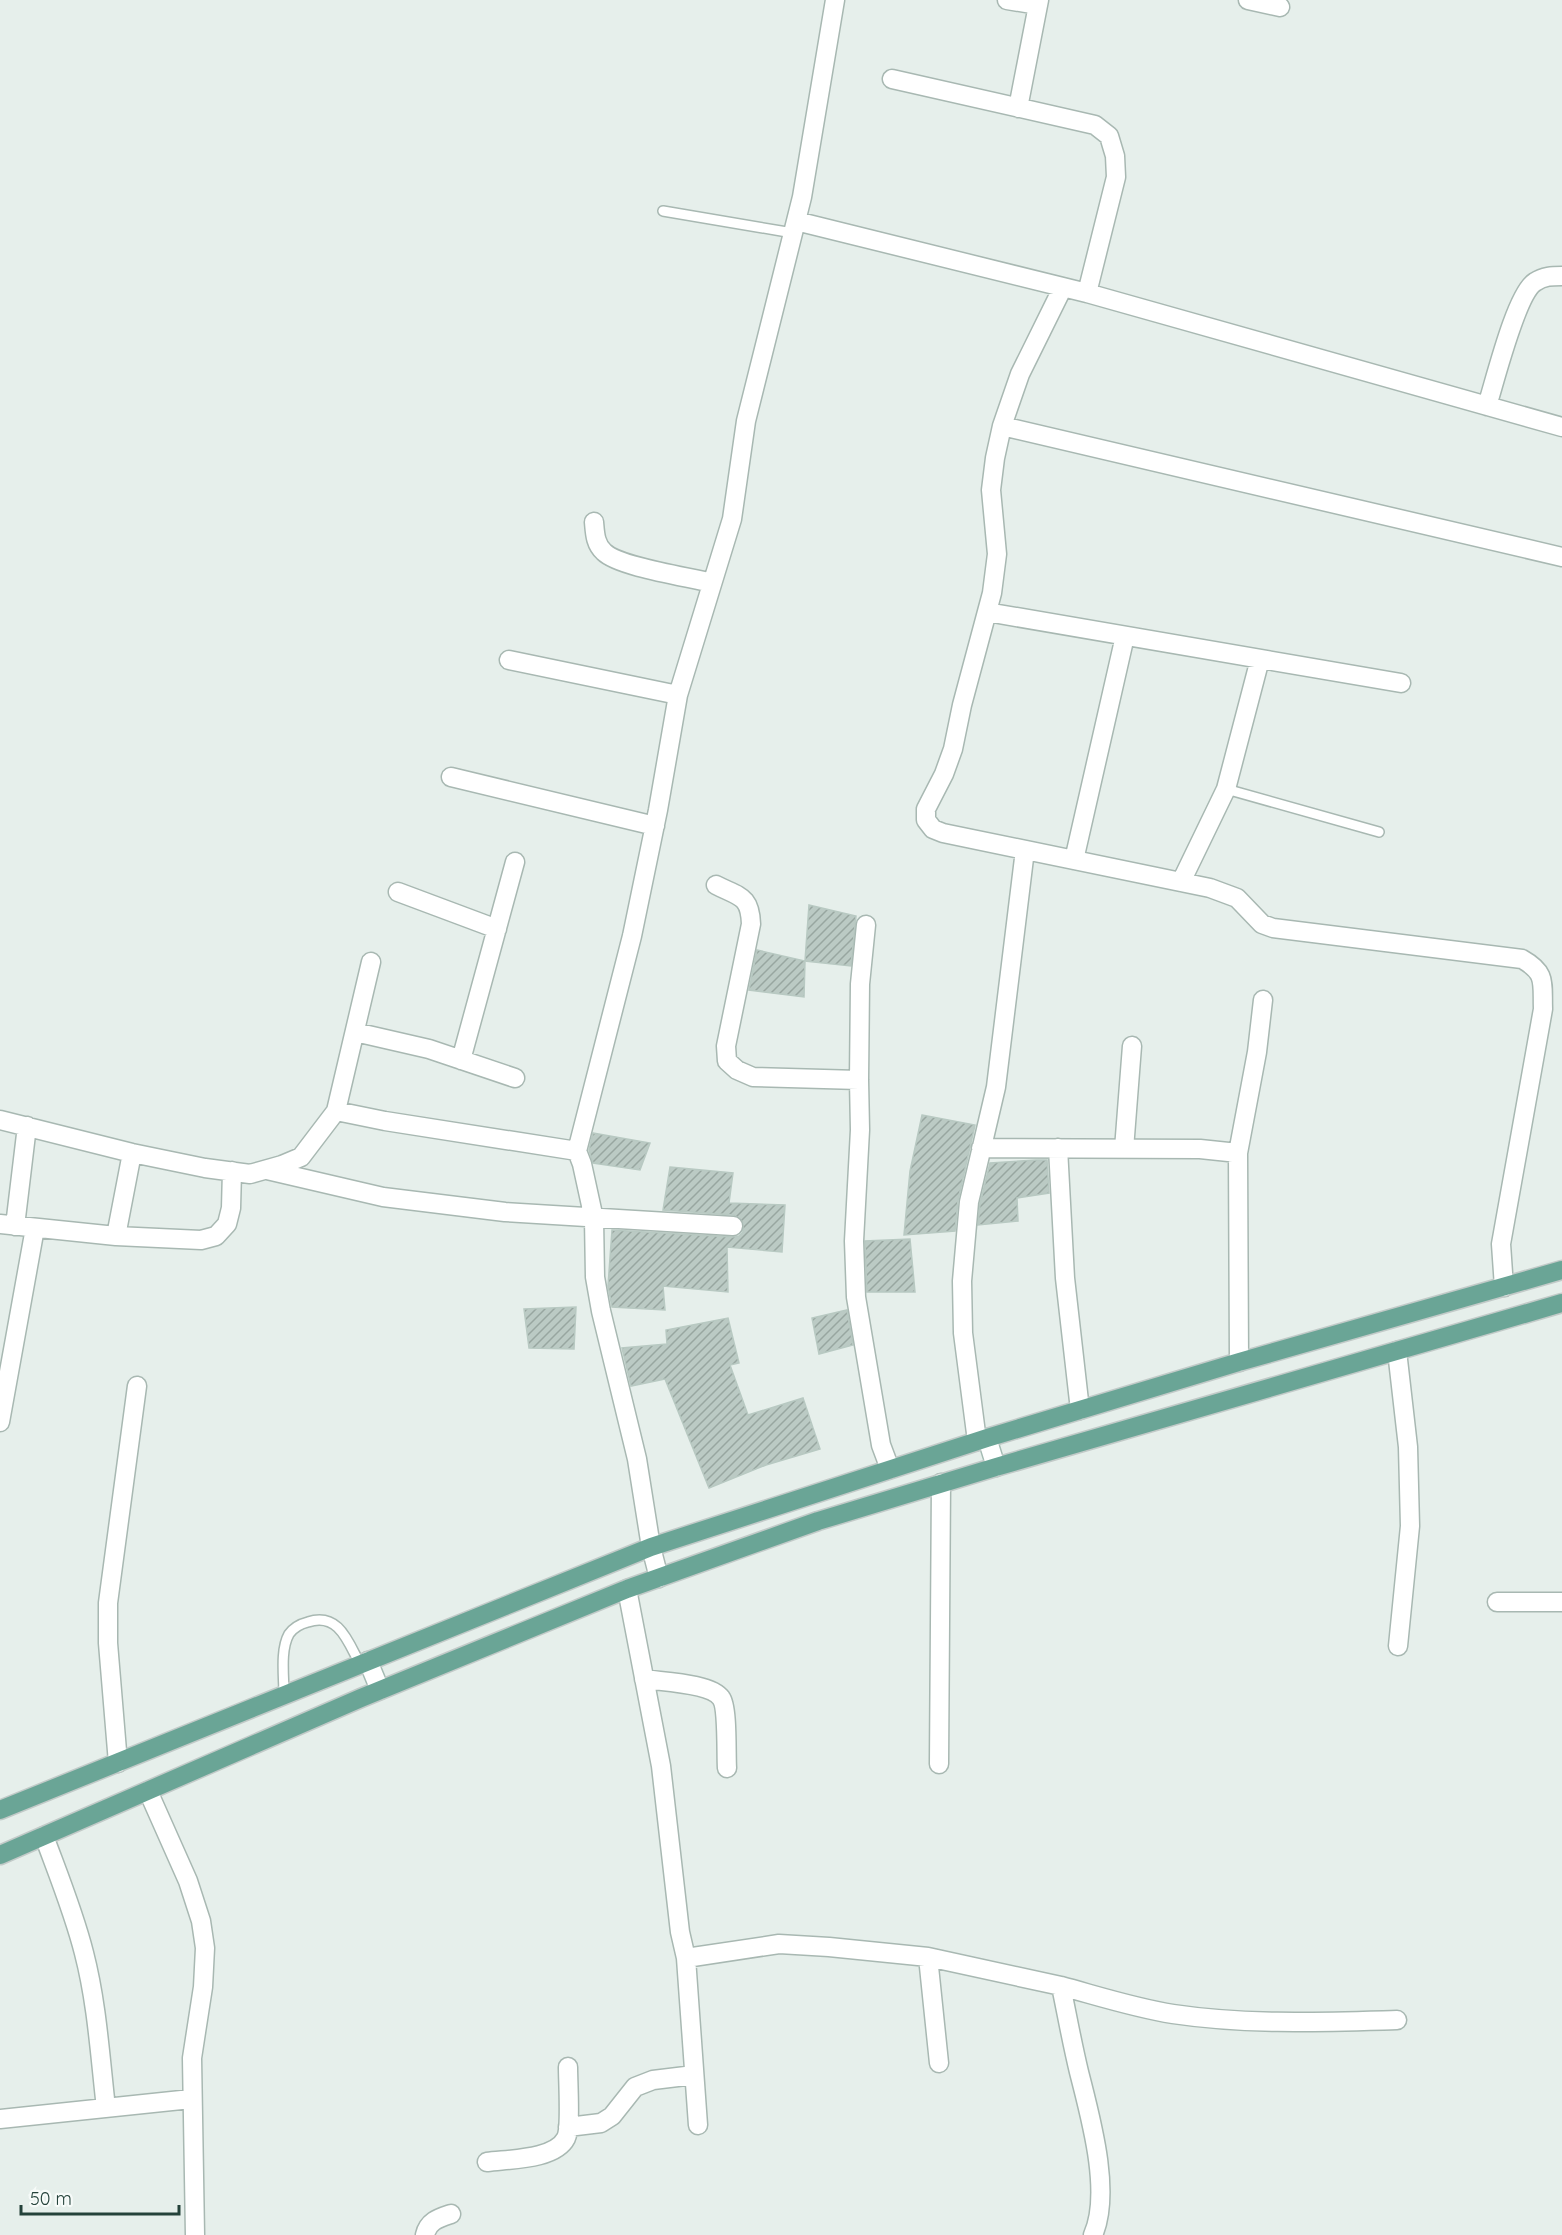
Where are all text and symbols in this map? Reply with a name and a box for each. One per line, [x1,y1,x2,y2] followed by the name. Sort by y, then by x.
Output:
[21,2178,178,2216] scale bar
[30,2187,72,2210] text: 50 m

